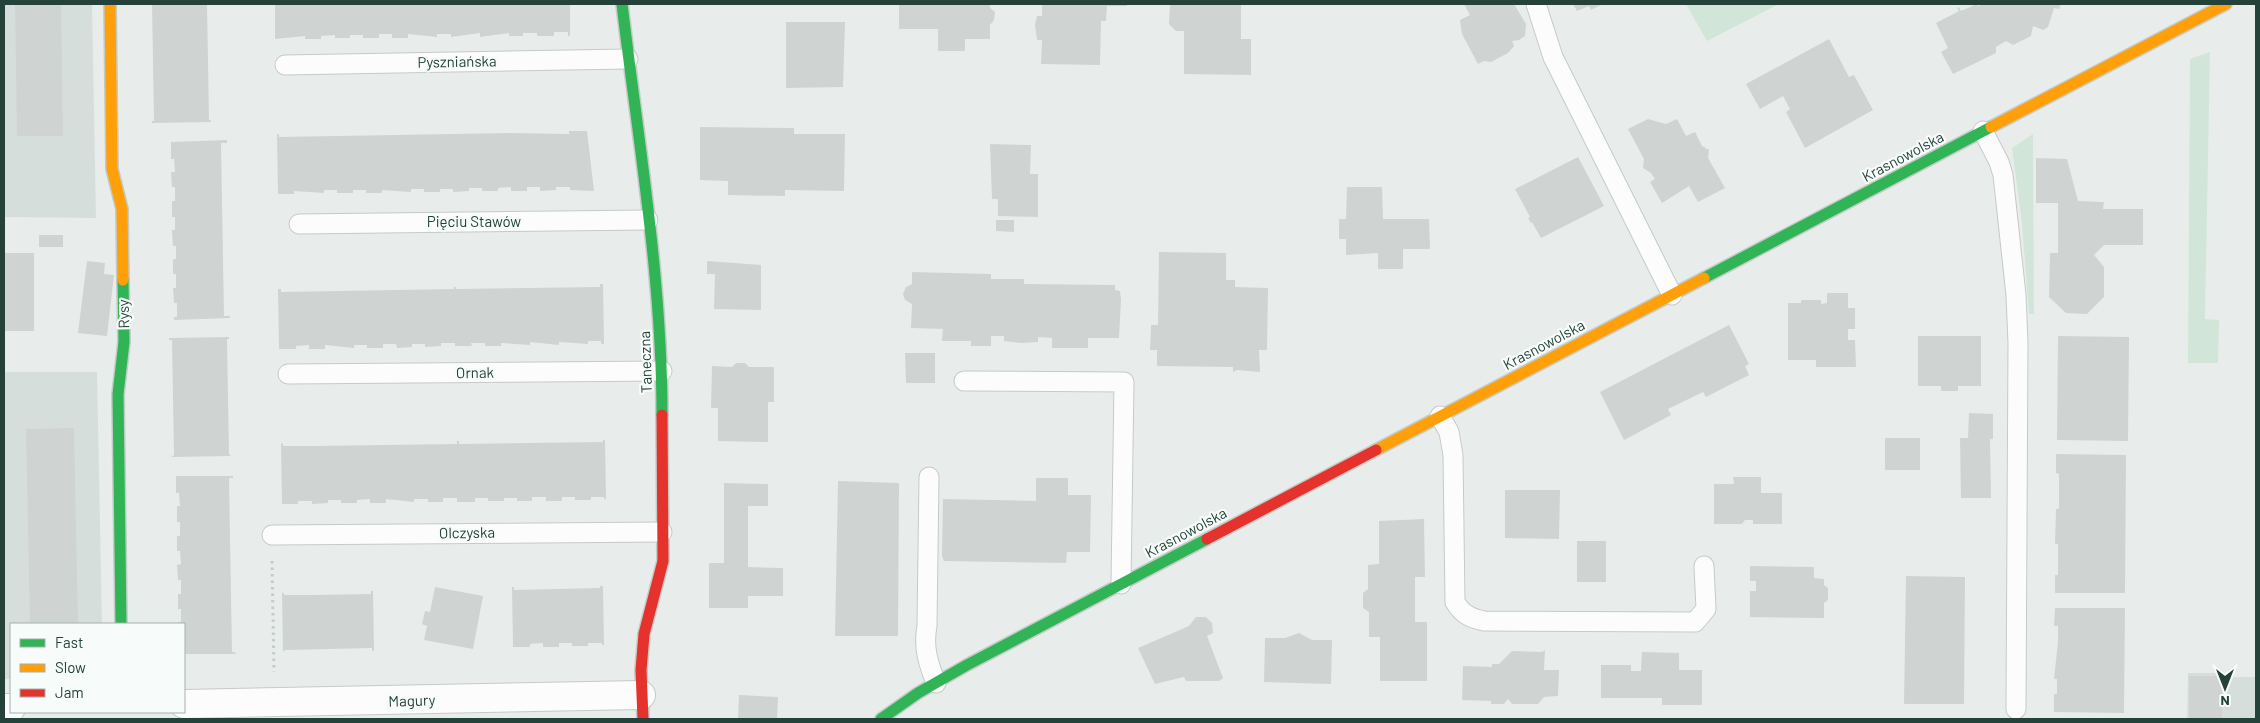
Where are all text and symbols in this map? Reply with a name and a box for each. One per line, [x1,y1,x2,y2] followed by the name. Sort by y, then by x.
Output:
[417,51,497,71] street label: Pyszniańska
[1859,127,1946,185] street label: Krasnowolska
[427,212,521,230] street label: Pięciu Stawów
[114,299,132,329] street label: Rysy
[1500,315,1587,373] street label: Krasnowolska
[635,331,655,393] street label: Taneczna
[456,363,495,381] street label: Ornak
[1142,503,1229,561] street label: Krasnowolska
[439,523,495,541] street label: Olczyska
[10,623,185,713] legend
[55,633,83,651] text: Fast
[55,658,86,676] text: Slow
[2200,663,2250,713] north arrow
[55,683,84,701] text: Jam
[388,690,436,710] street label: Magury
[2220,693,2230,710] text: N

